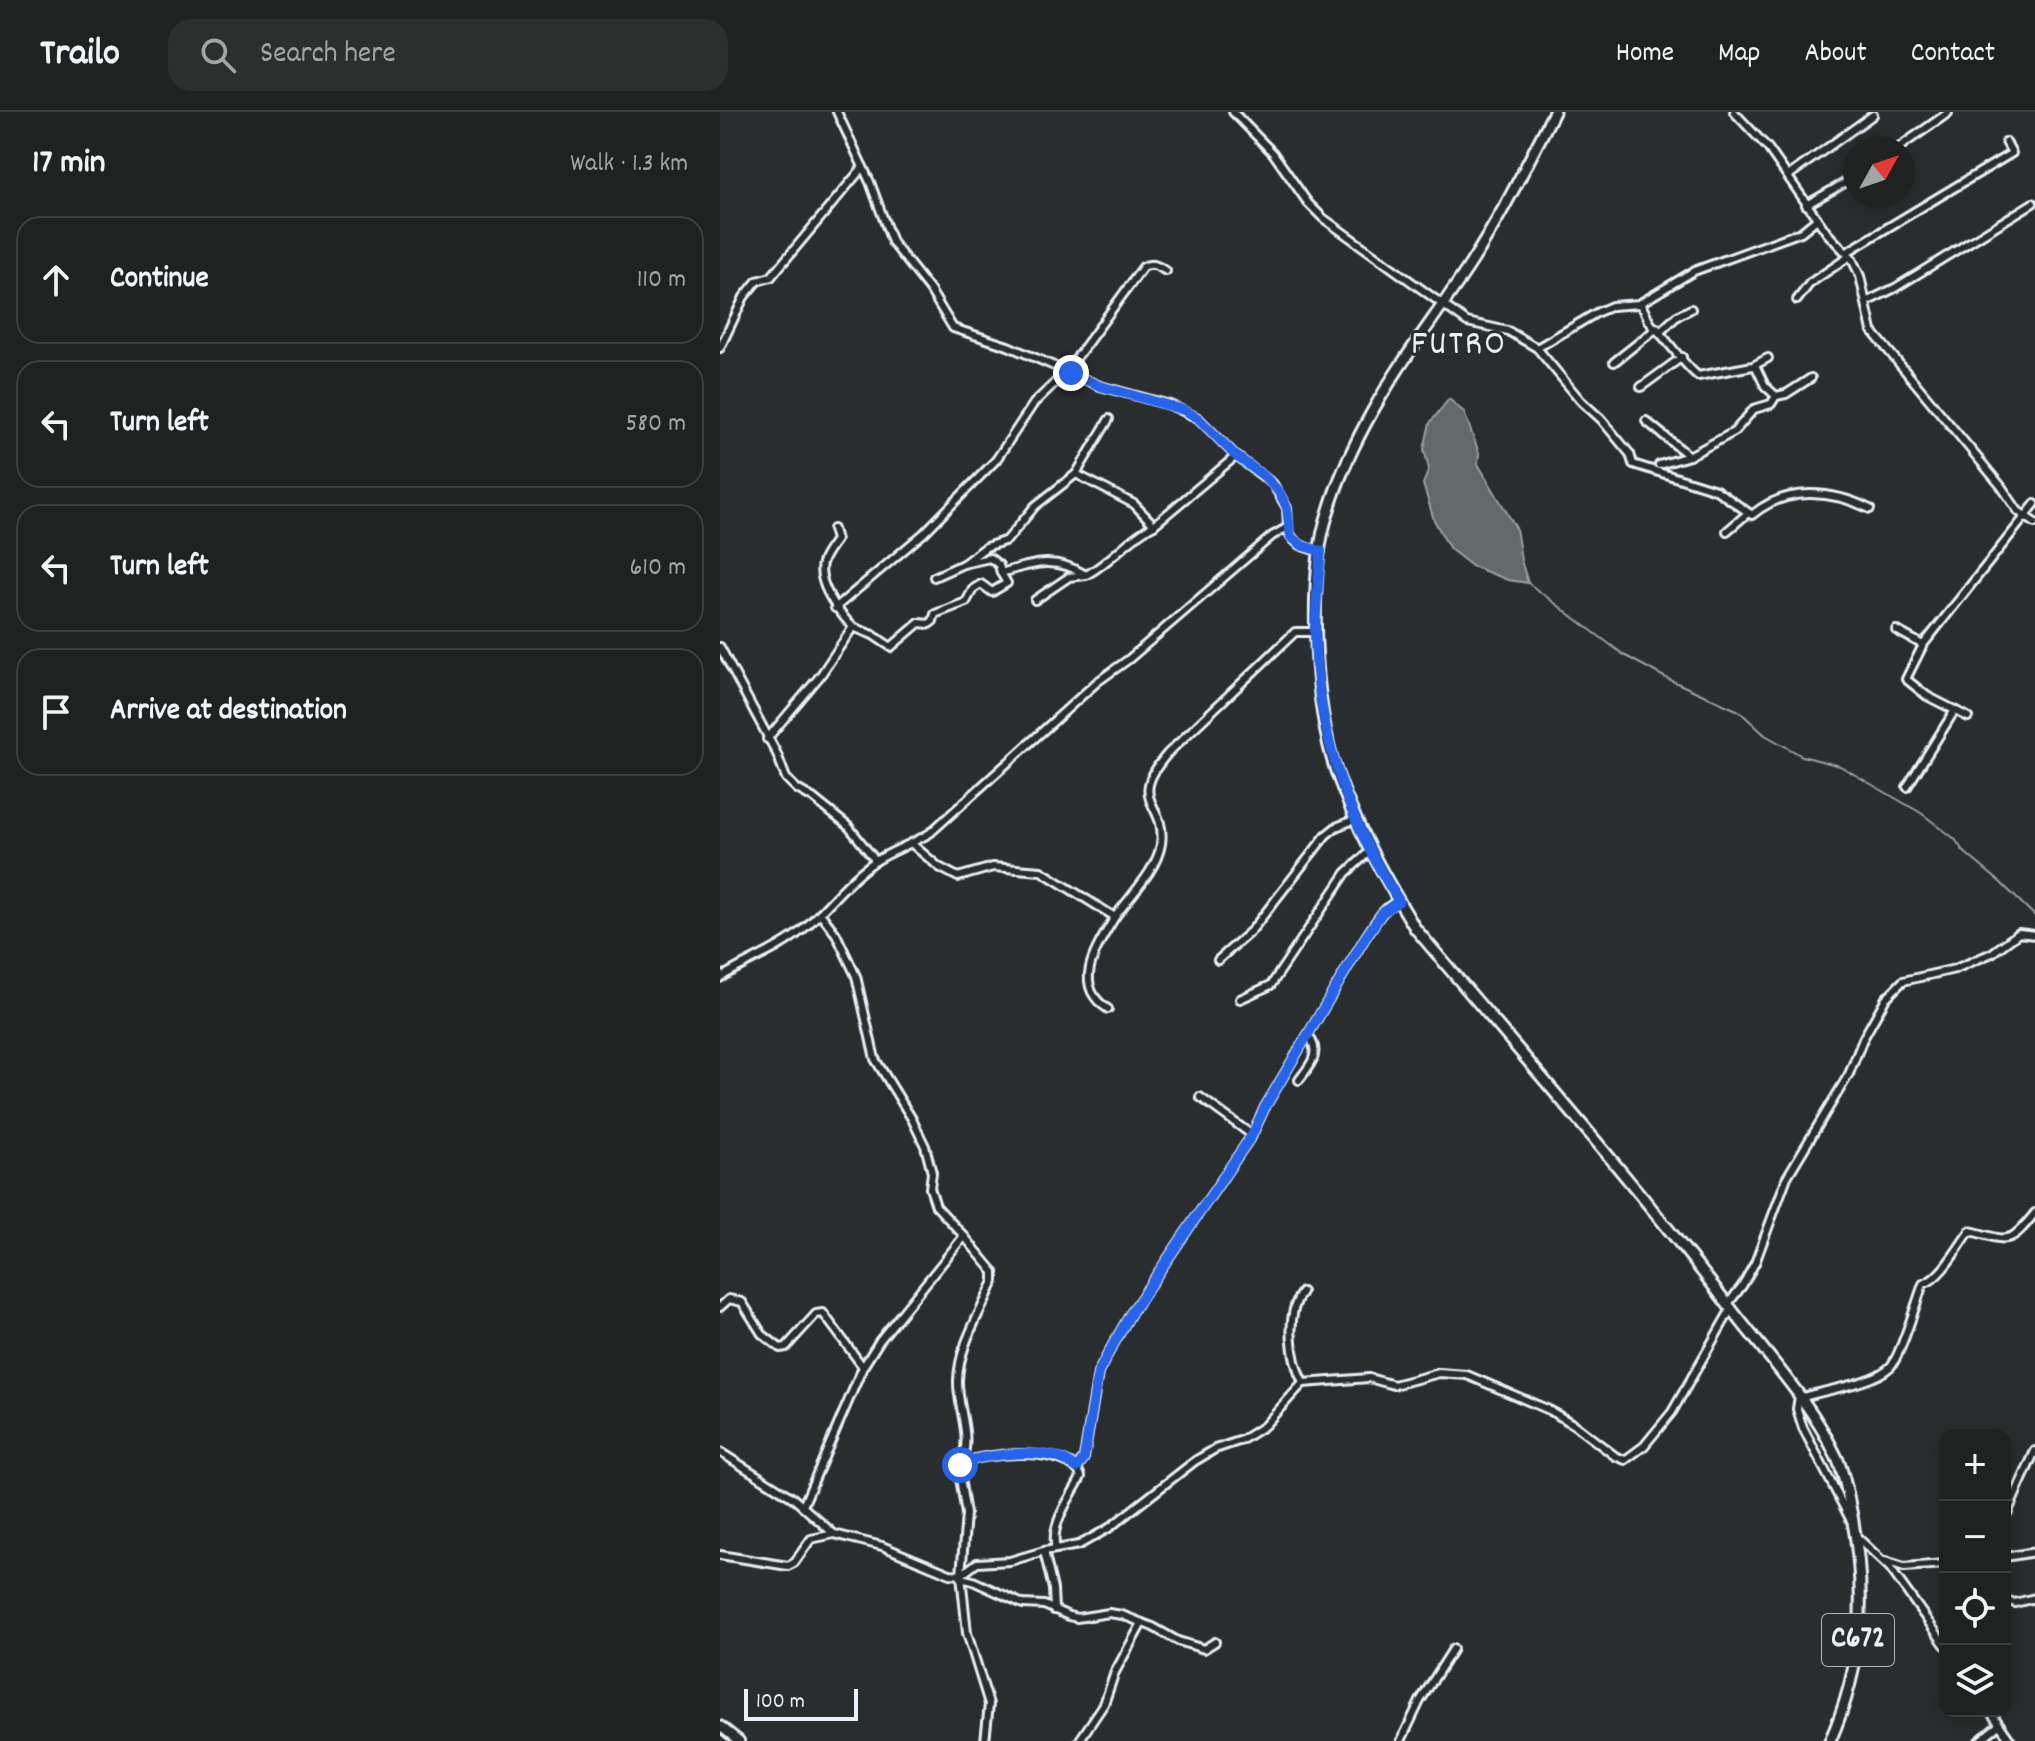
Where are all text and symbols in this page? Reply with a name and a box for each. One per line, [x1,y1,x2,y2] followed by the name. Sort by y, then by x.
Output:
[168,19,728,91] search box
[40,28,120,83] text: Trailo
[196,33,240,77] icon: search
[260,34,396,77] text: Search here
[1616,35,1674,75] text: Home
[1718,35,1760,75] text: Map
[1804,35,1867,75] text: About
[1911,35,1995,75] text: Contact
[1843,136,1915,208] north arrow
[32,140,106,189] text: 17 min
[570,146,688,183] text: Walk · 1.3 km
[34,258,78,302] icon: ahead
[110,259,209,302] text: Continue
[637,262,686,299] text: 110 m
[1411,320,1507,372] district label: FUTRO
[1053,355,1089,391] route end
[34,402,78,446] icon: left
[110,403,209,446] text: Turn left
[626,406,686,443] text: 580 m
[34,546,78,590] icon: left
[110,547,209,590] text: Turn left
[630,550,686,587] text: 610 m
[34,690,78,734] icon: arrive
[110,691,347,734] text: Arrive at destination
[1939,1429,2011,1717] map controls
[1939,1429,2011,1501] button: +
[942,1447,978,1483] route start
[1939,1501,2011,1573] button: −
[1939,1573,2011,1645] button: locate
[1822,1614,1894,1666] road number: C672
[1939,1645,2011,1717] button: layers
[744,1685,858,1721] scale bar
[756,1687,805,1718] text: 100 m

